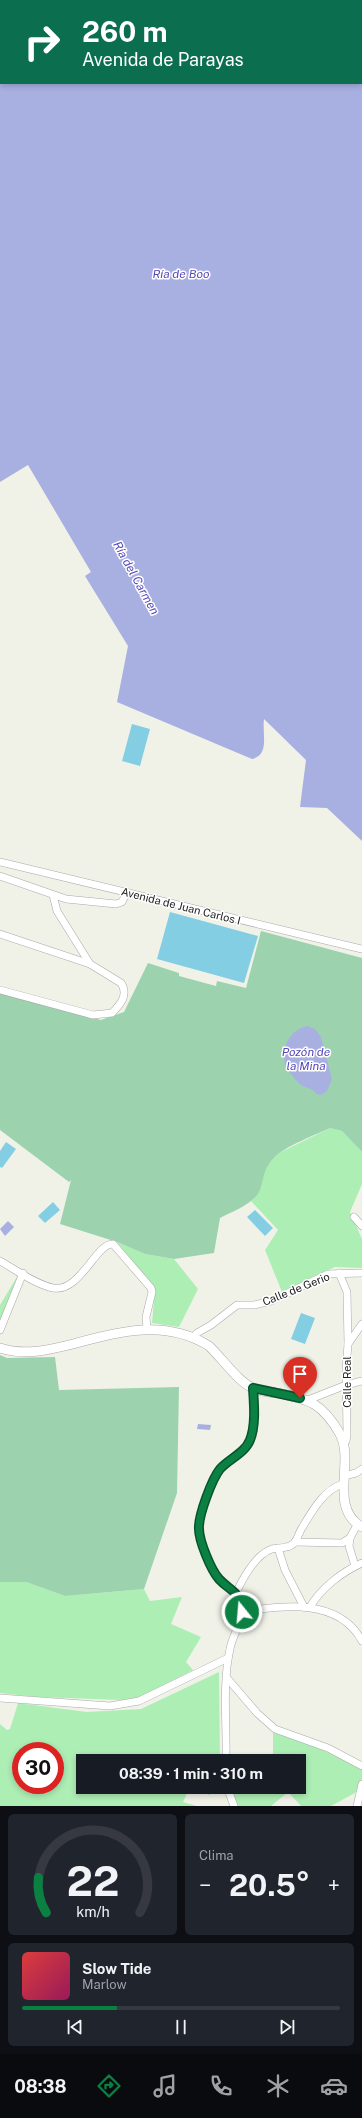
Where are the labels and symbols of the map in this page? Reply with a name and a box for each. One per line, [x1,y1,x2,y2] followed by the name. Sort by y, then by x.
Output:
[153,267,210,281] water label: Ría de Boo
[110,539,162,617] water label: Ría del Carmen
[120,885,242,927] street label: Avenida de Juan Carlos I
[282,1045,331,1073] water label: Pozón de la Mina
[261,1270,331,1308] street label: Calle de Gerio
[341,1356,353,1408] street label: Calle Real
[283,1357,317,1398] pin
[221,1591,263,1633] position arrow
[12,1742,64,1794] speed limit sign: 30

